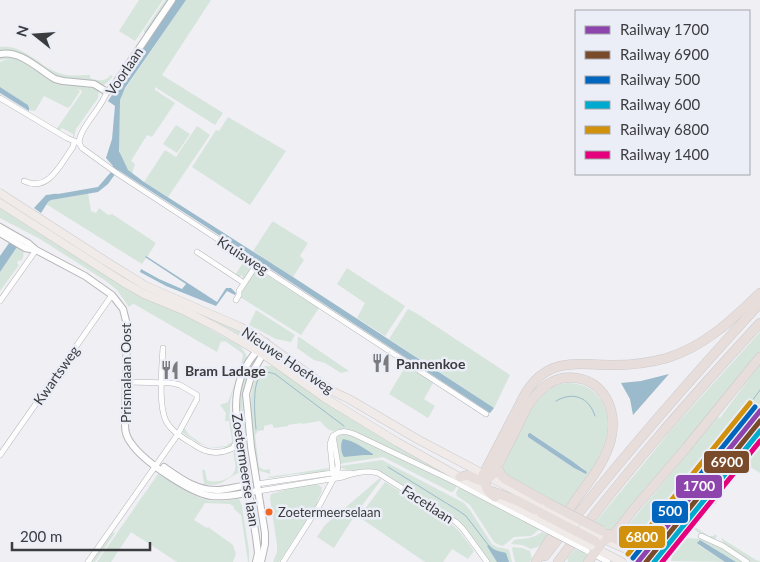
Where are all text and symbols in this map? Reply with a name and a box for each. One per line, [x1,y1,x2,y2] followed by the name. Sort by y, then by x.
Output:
[10,10,60,60] north arrow
[575,10,750,175] legend
[620,20,709,38] text: Railway 1700
[12,23,32,39] text: N
[102,44,146,98] street label: Voorlaan
[620,45,709,63] text: Railway 6900
[620,70,700,88] text: Railway 500
[620,95,700,113] text: Railway 600
[620,120,709,138] text: Railway 6800
[620,145,709,163] text: Railway 1400
[214,232,272,278] street label: Kruisweg
[117,323,134,423] street label: Prismalaan Oost
[239,323,337,397] street label: Nieuwe Hoefweg
[29,342,83,408] street label: Kwartsweg
[370,352,392,374] restaurant icon: Pannenkoe
[396,355,466,372] place label: Pannenkoe
[159,359,181,381] restaurant icon: Bram Ladage
[185,362,266,379] place label: Bram Ladage
[229,412,263,528] street label: Zoetermeerse laan
[703,450,750,474] line badge: 6900
[711,453,743,470] text: 6900
[675,474,723,499] line badge: 1700
[683,477,715,494] text: 1700
[399,481,457,527] street label: Facetlaan
[651,500,689,524] line badge: 500
[658,502,682,519] text: 500
[278,504,381,520] place label: Zoetermeerselaan
[264,507,274,517] marker: Zoetermeerselaan
[12,520,150,552] scale bar
[618,525,666,549] line badge: 6800
[20,527,62,545] text: 200 m
[626,528,658,545] text: 6800

